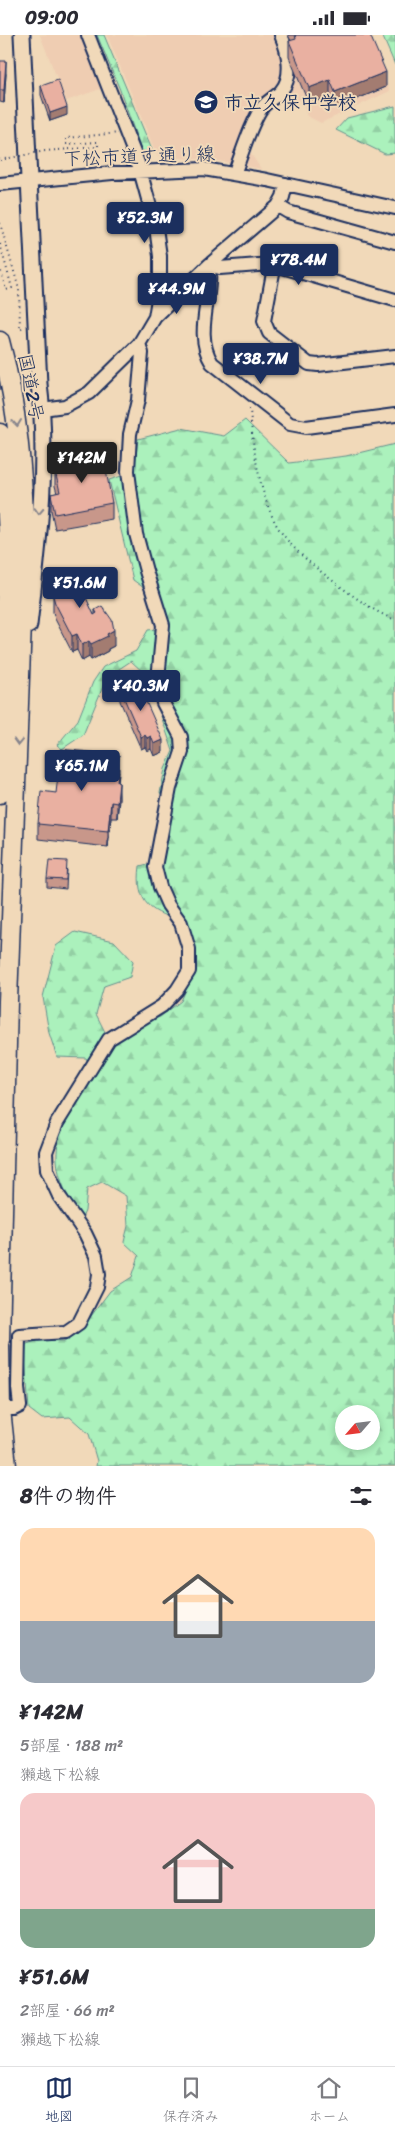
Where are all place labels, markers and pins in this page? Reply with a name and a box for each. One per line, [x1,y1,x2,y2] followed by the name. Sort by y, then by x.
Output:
[224,86,357,119] place label: 市立久保中学校
[193,89,219,115] school or university icon: 市立久保中学校
[104,201,186,244] pin: ¥52.3M
[258,243,340,286] pin: ¥78.4M
[136,273,218,315] pin: ¥44.9M
[220,343,302,385] pin: ¥38.7M
[47,441,117,484] pin: ¥142M
[39,567,121,609] pin: ¥51.6M
[100,669,182,712] pin: ¥40.3M
[41,749,123,792] pin: ¥65.1M

